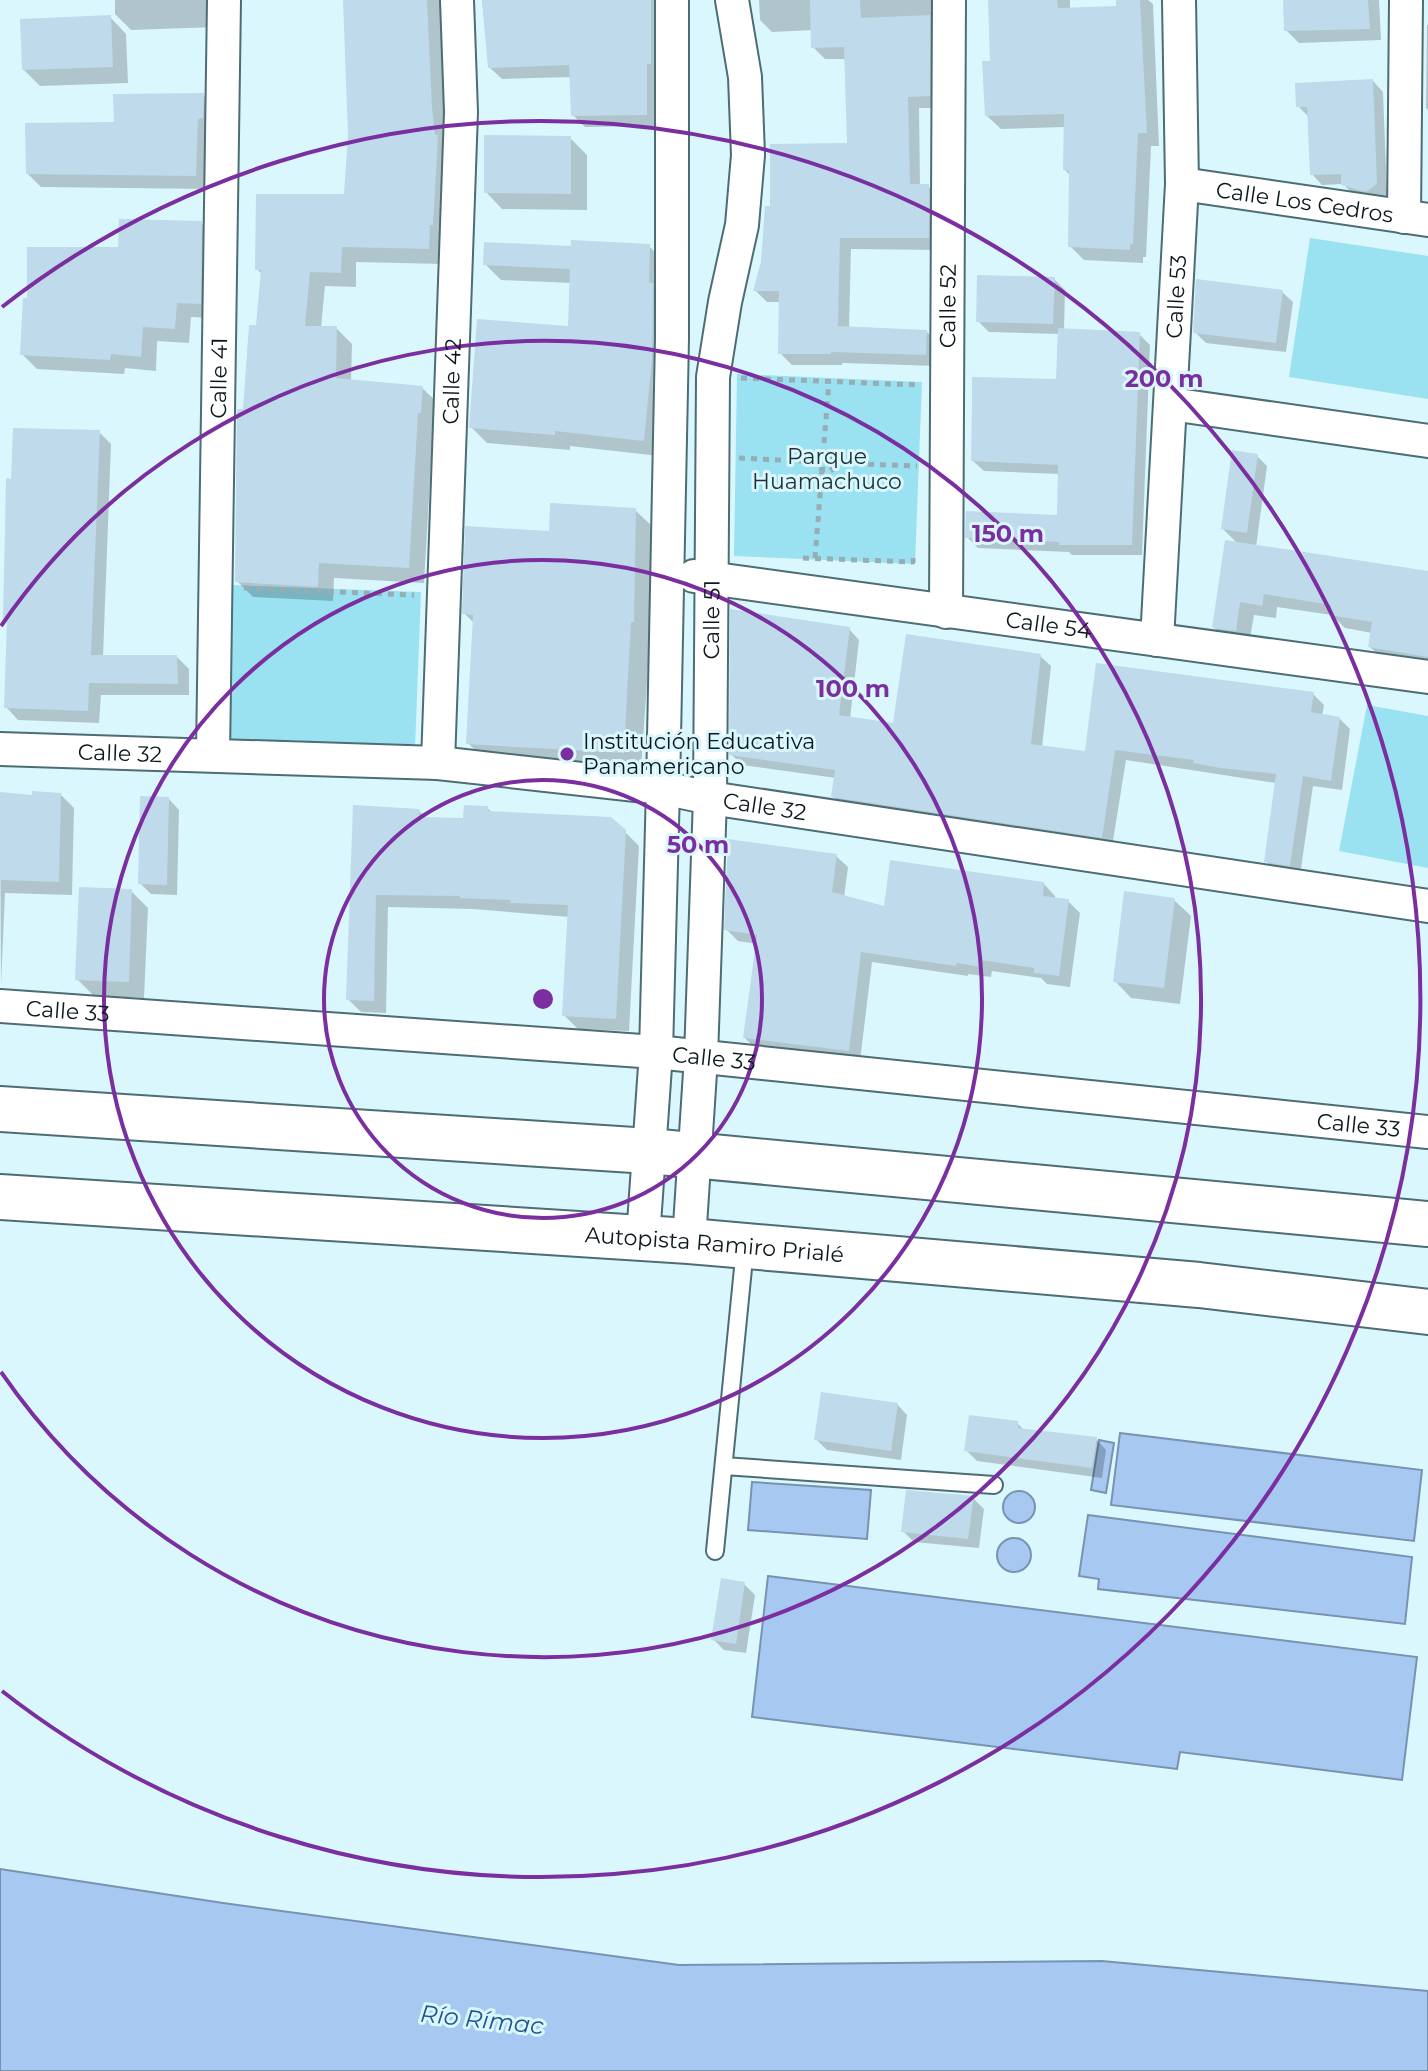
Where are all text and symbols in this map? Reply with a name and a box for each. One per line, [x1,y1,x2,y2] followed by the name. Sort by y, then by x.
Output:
[1214,176,1395,229] street label: Calle Los Cedros
[1161,254,1192,339] street label: Calle 53
[934,264,962,348] street label: Calle 52
[205,337,233,419] street label: Calle 41
[437,338,467,425] street label: Calle 42
[1125,364,1203,393] text: 200 m
[752,443,902,495] park label: Parque Huamachuco
[972,519,1044,548] text: 150 m
[698,580,726,660] street label: Calle 51
[1004,606,1094,645] street label: Calle 54
[816,674,890,703] text: 100 m
[583,728,815,780] place label: Institución Educativa Panamericano
[77,738,162,768] street label: Calle 32
[558,745,576,763] marker: Institución Educativa Panamericano
[721,787,808,826] street label: Calle 32
[667,830,729,859] text: 50 m
[529,985,557,1013] centre of rings
[25,995,111,1028] street label: Calle 33
[671,1041,757,1076] street label: Calle 33
[1315,1108,1402,1143] street label: Calle 33
[584,1221,845,1268] street label: Autopista Ramiro Prialé
[419,1999,546,2040] water label: Río Rímac

